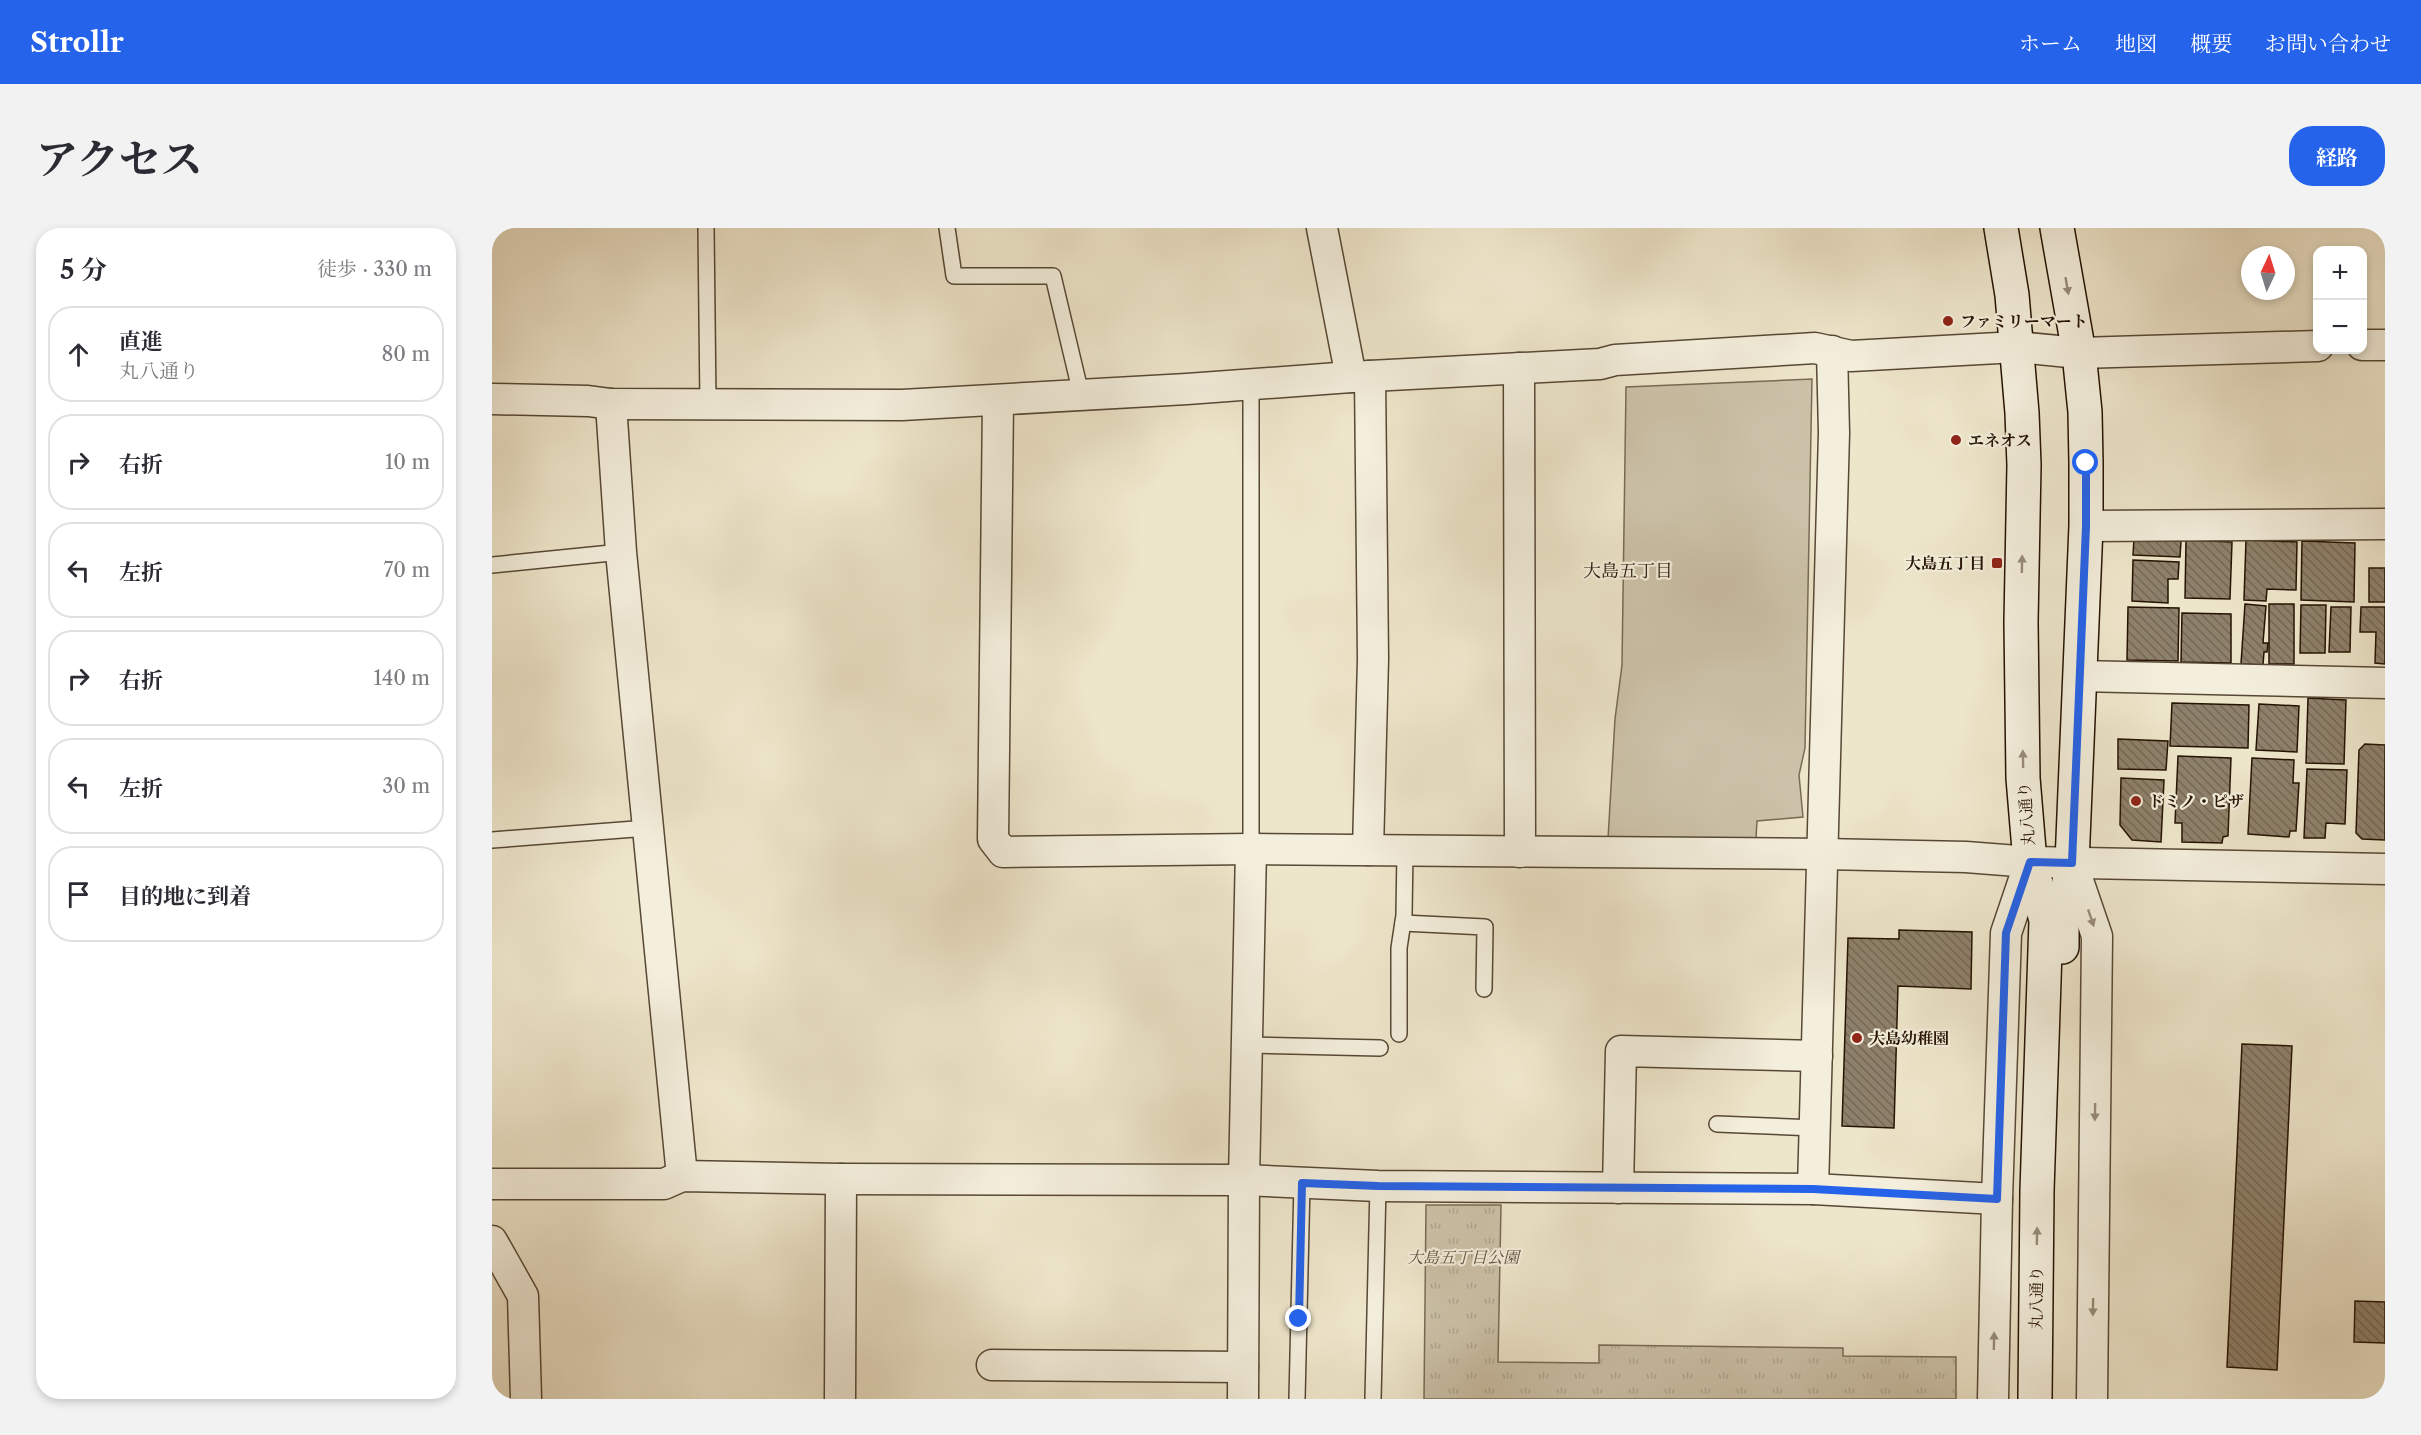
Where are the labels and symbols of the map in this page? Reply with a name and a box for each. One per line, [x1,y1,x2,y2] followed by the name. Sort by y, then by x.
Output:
[2241,246,2295,300] north arrow
[2063,276,2072,295] one-way arrow
[1960,311,2088,331] place label: ファミリーマート
[1941,314,1955,328] marker: ファミリーマート
[1968,430,2032,450] place label: エネオス
[1949,433,1963,447] marker: エネオス
[2072,449,2098,475] route start
[1905,553,1985,573] place label: 大島五丁目
[2018,554,2027,573] one-way arrow
[1990,556,2004,570] marker: 大島五丁目
[1583,560,1673,582] district label: 大島五丁目
[2018,749,2028,768] one-way arrow
[2014,781,2038,847] street label: 丸八通り
[2148,791,2244,811] place label: ドミノ・ピザ
[2129,794,2143,808] marker: ドミノ・ピザ
[2087,909,2096,927] one-way arrow
[1869,1028,1949,1048] place label: 大島幼稚園
[1850,1031,1864,1045] marker: 大島幼稚園
[2090,1103,2100,1122] one-way arrow
[2032,1226,2041,1245] one-way arrow
[1407,1247,1522,1267] park label: 大島五丁目公園
[2025,1266,2047,1330] street label: 丸八通り
[2088,1298,2098,1317] one-way arrow
[1285,1305,1311,1331] route end
[1990,1331,1999,1350] one-way arrow

